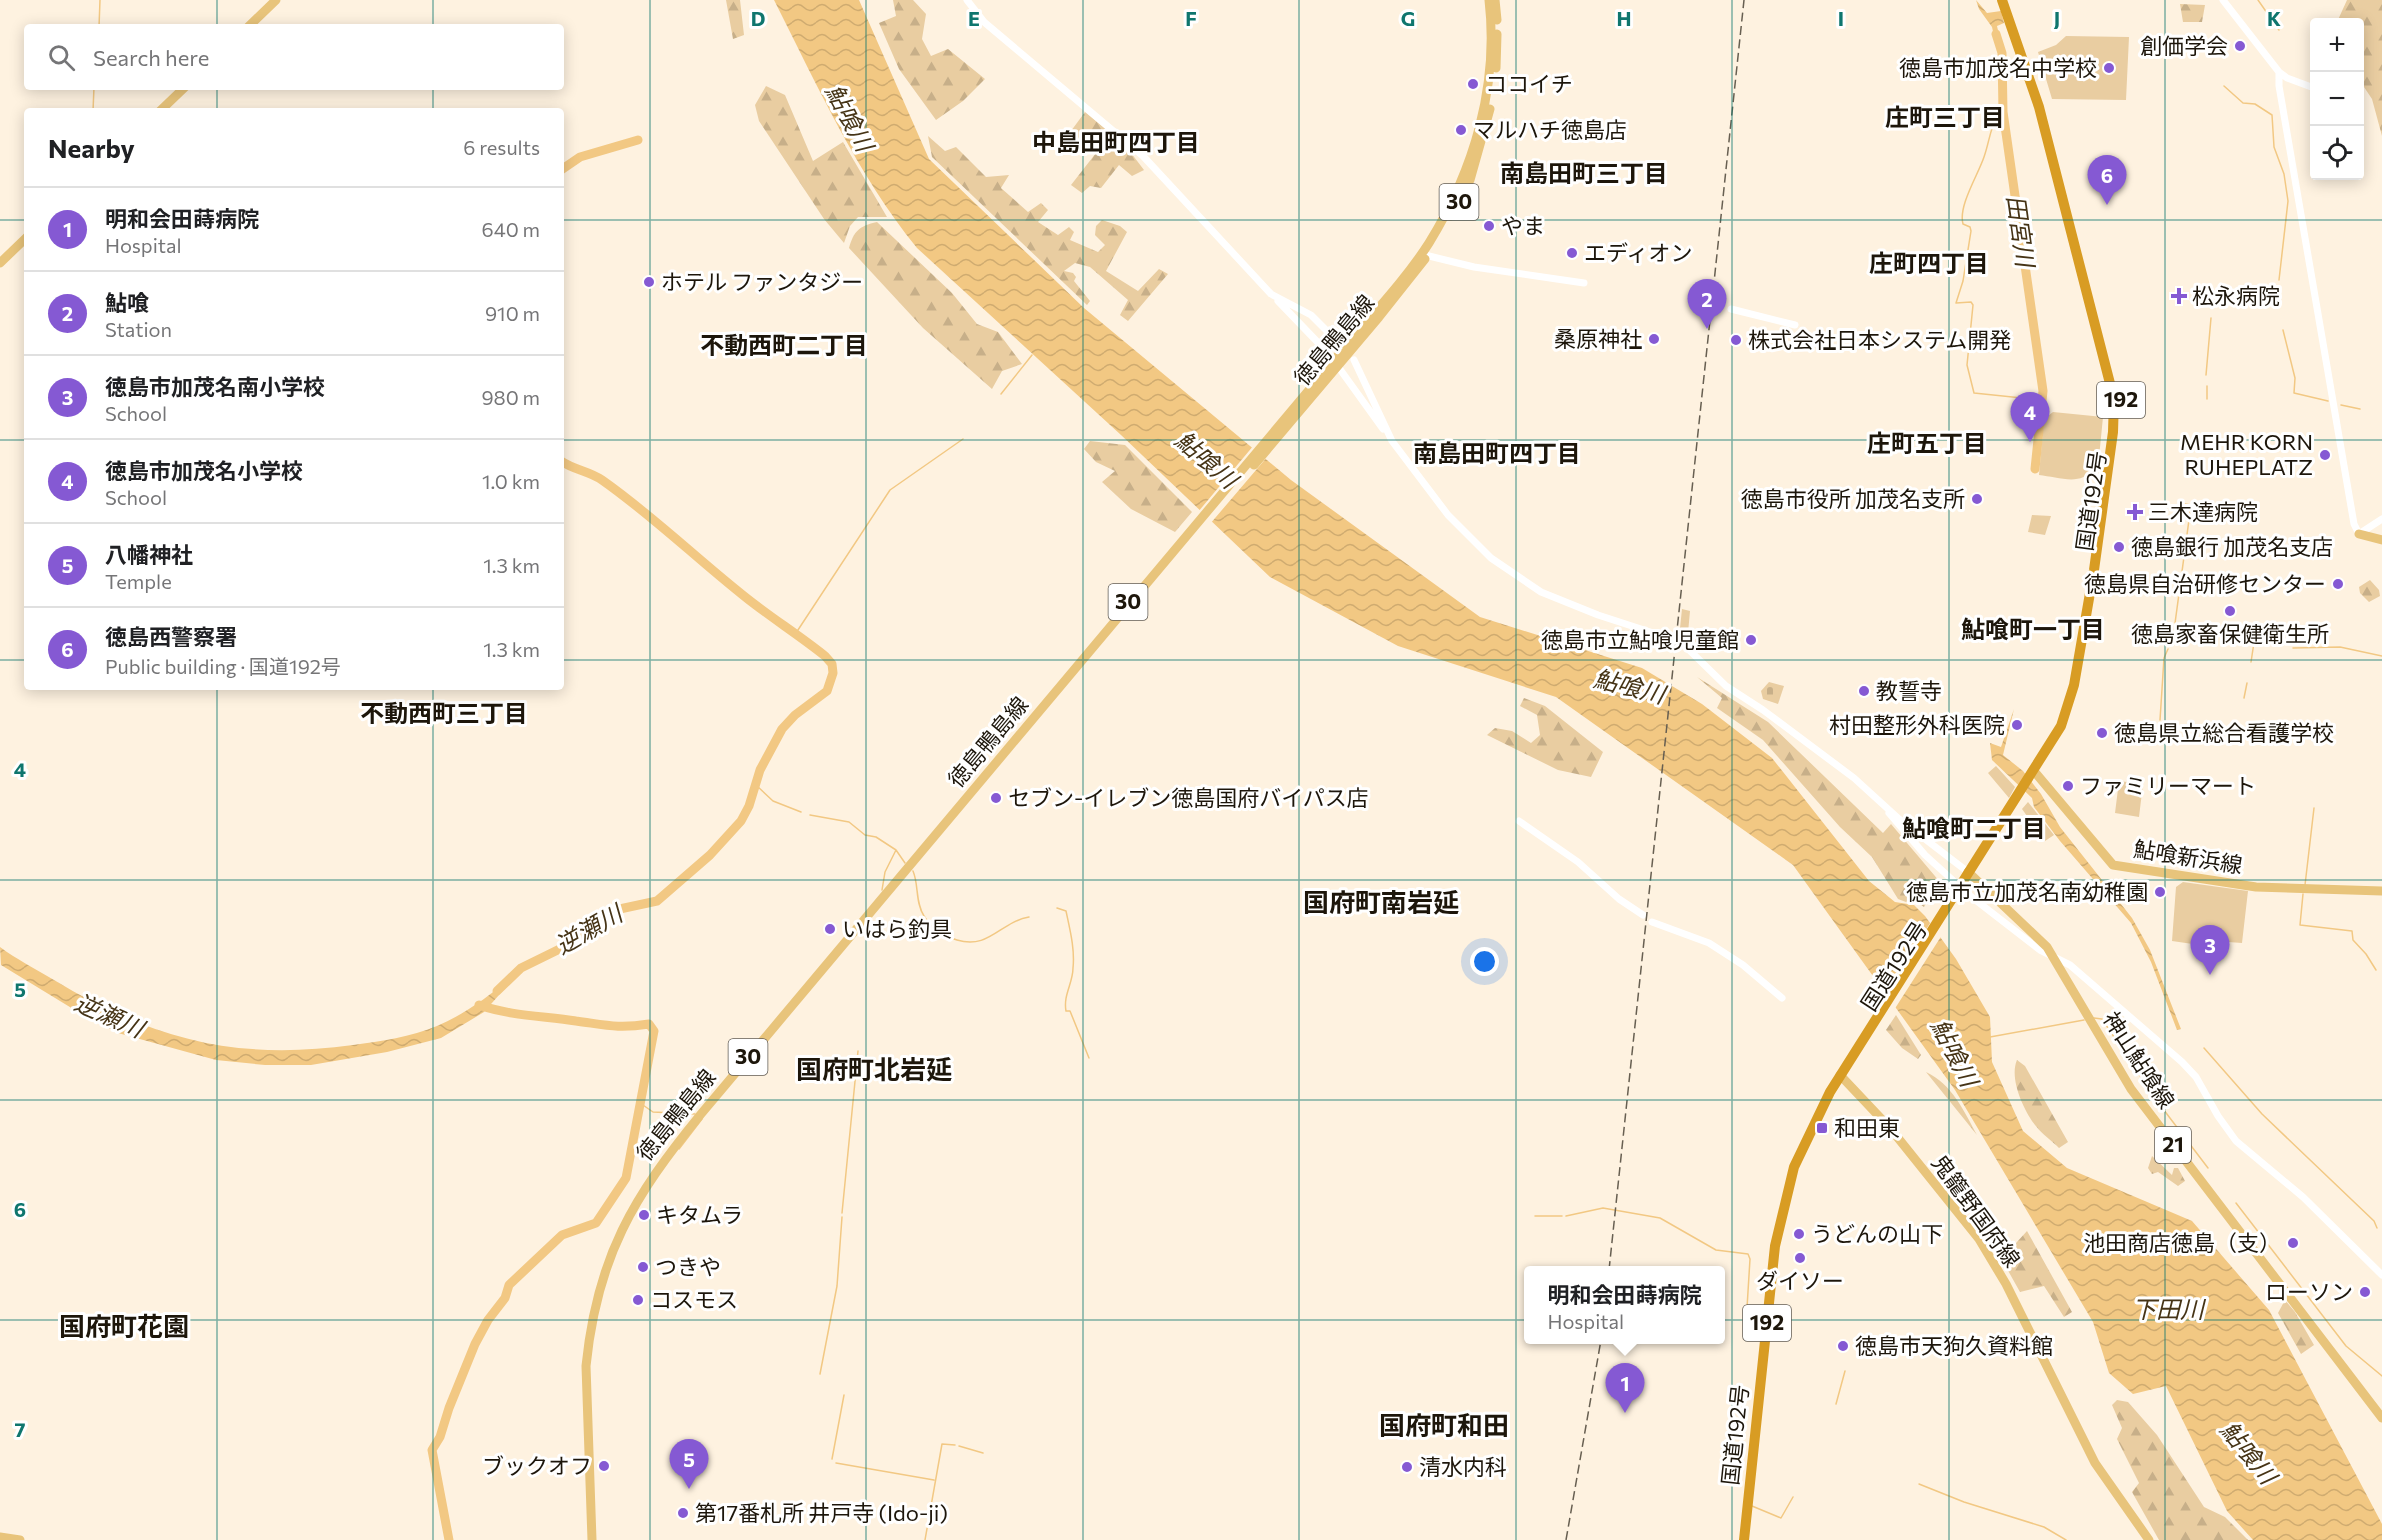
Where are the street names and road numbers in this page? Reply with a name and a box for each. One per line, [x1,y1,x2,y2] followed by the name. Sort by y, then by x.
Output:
[1440,184,1478,220] road number: 30
[1288,289,1379,390] street label: 徳島鴨島線
[2097,382,2145,418] road number: 192
[2070,449,2111,553] street label: 国道192号
[1108,584,1148,620] road number: 30
[942,691,1033,792] street label: 徳島鴨島線
[2132,835,2245,878] street label: 鮎喰新浜線
[1855,916,1932,1015] street label: 国道192号
[2098,1006,2181,1113] street label: 神山鮎喰線
[728,1039,768,1075] road number: 30
[631,1063,721,1166] street label: 徳島鴨島線
[2155,1127,2191,1163] road number: 21
[1927,1149,2026,1272] street label: 鬼籠野国府線
[1743,1305,1791,1341] road number: 192
[1716,1383,1753,1487] street label: 国道192号

